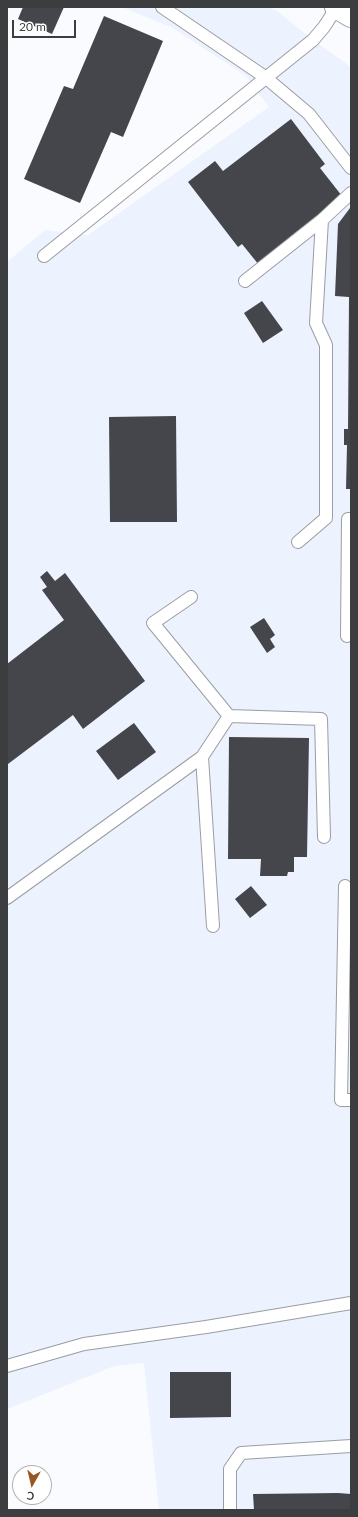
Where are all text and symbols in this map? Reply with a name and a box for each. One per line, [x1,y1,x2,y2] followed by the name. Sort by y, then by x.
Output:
[14,12,78,38] scale bar
[19,19,46,34] text: 20 m
[12,1465,52,1505] north arrow
[26,1489,35,1503] text: С

